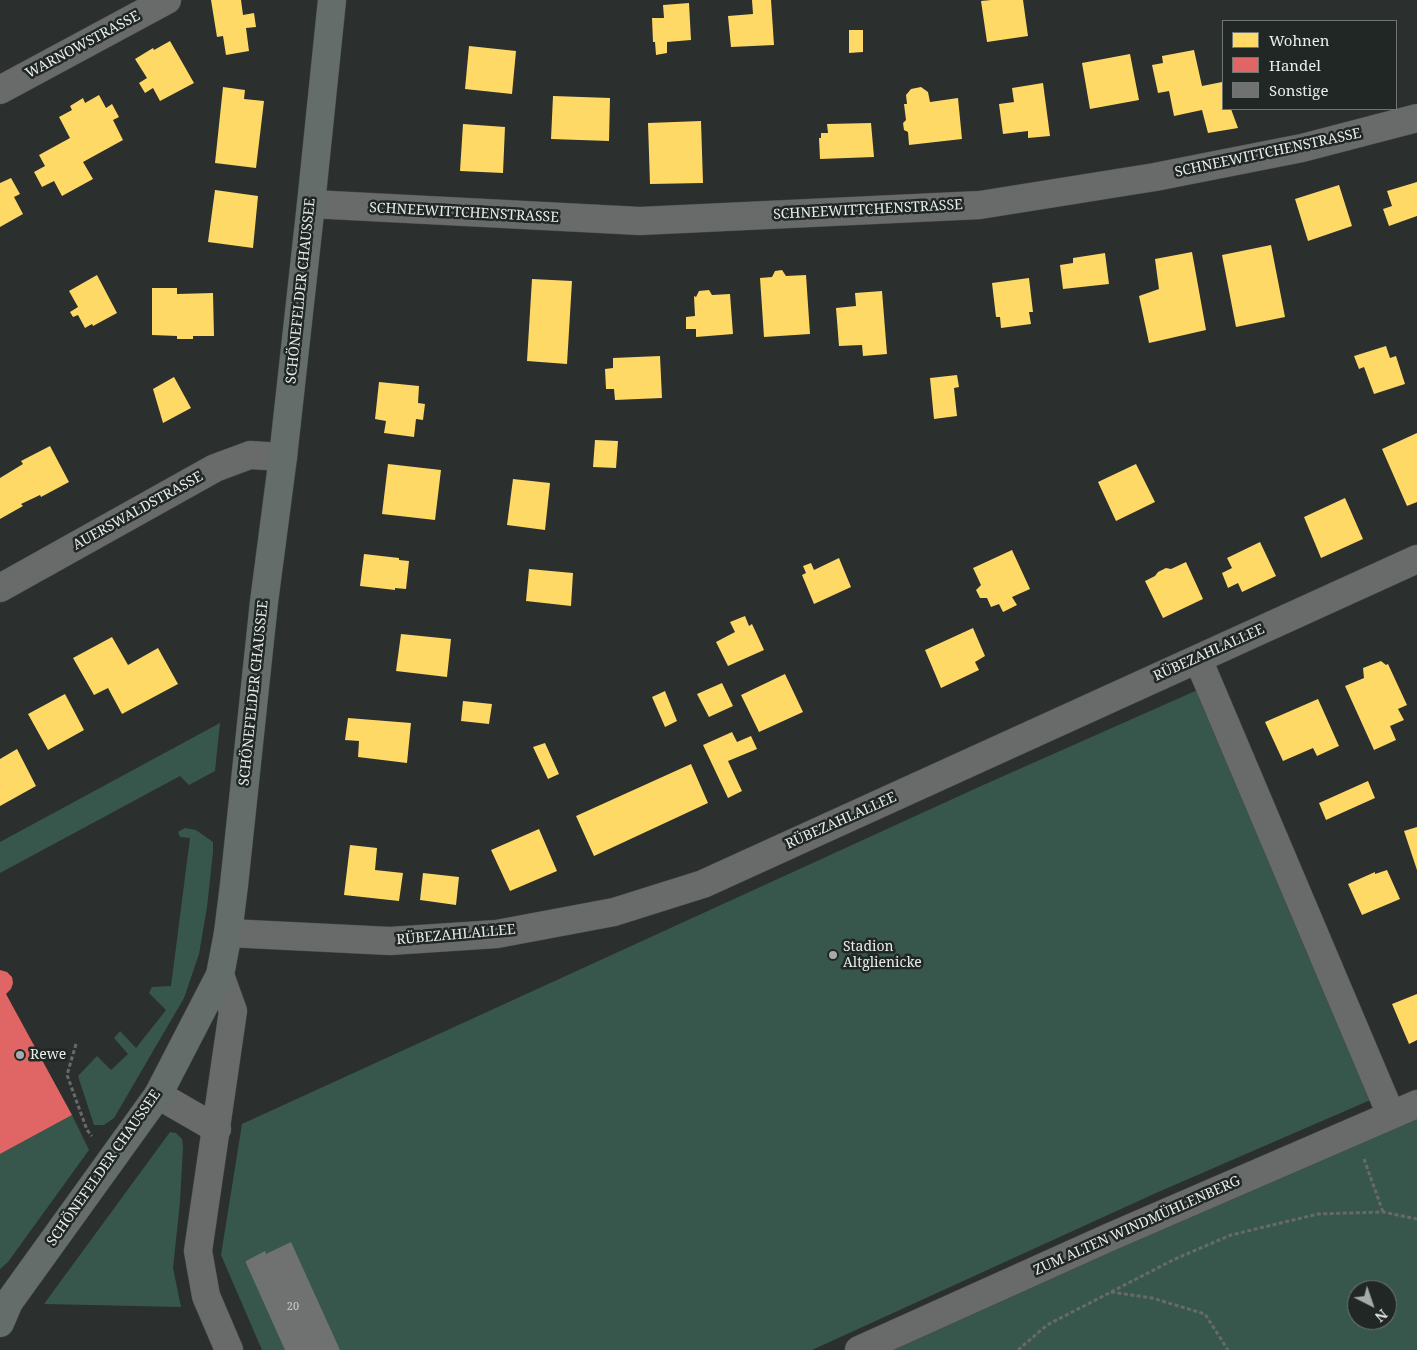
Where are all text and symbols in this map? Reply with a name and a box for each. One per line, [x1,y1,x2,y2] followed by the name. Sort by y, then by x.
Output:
[23,8,143,82] street label: WARNOWSTRASSE
[1222,20,1397,110] legend
[1269,30,1329,50] text: Wohnen
[1269,55,1321,75] text: Handel
[1269,80,1328,100] text: Sonstige
[1173,125,1363,181] street label: SCHNEEWITTCHENSTRASSE
[283,197,319,385] street label: SCHÖNEFELDER CHAUSSEE
[773,197,963,223] street label: SCHNEEWITTCHENSTRASSE
[369,200,559,226] street label: SCHNEEWITTCHENSTRASSE
[70,468,206,554] street label: AUERSWALDSTRASSE
[236,599,272,787] street label: SCHÖNEFELDER CHAUSSEE
[1151,621,1267,685] street label: RÜBEZAHLALLEE
[783,789,899,853] street label: RÜBEZAHLALLEE
[396,921,516,949] street label: RÜBEZAHLALLEE
[843,939,922,972] place label: Stadion Altglienicke
[827,949,839,961] marker: Stadion Altglienicke
[30,1047,66,1063] place label: Rewe
[14,1049,26,1061] marker: Rewe
[44,1087,164,1249] street label: SCHÖNEFELDER CHAUSSEE
[1031,1173,1243,1279] street label: ZUM ALTEN WINDMÜHLENBERG
[1347,1280,1397,1330] north arrow
[287,1300,299,1314] house number: 20
[1371,1305,1392,1327] text: N

